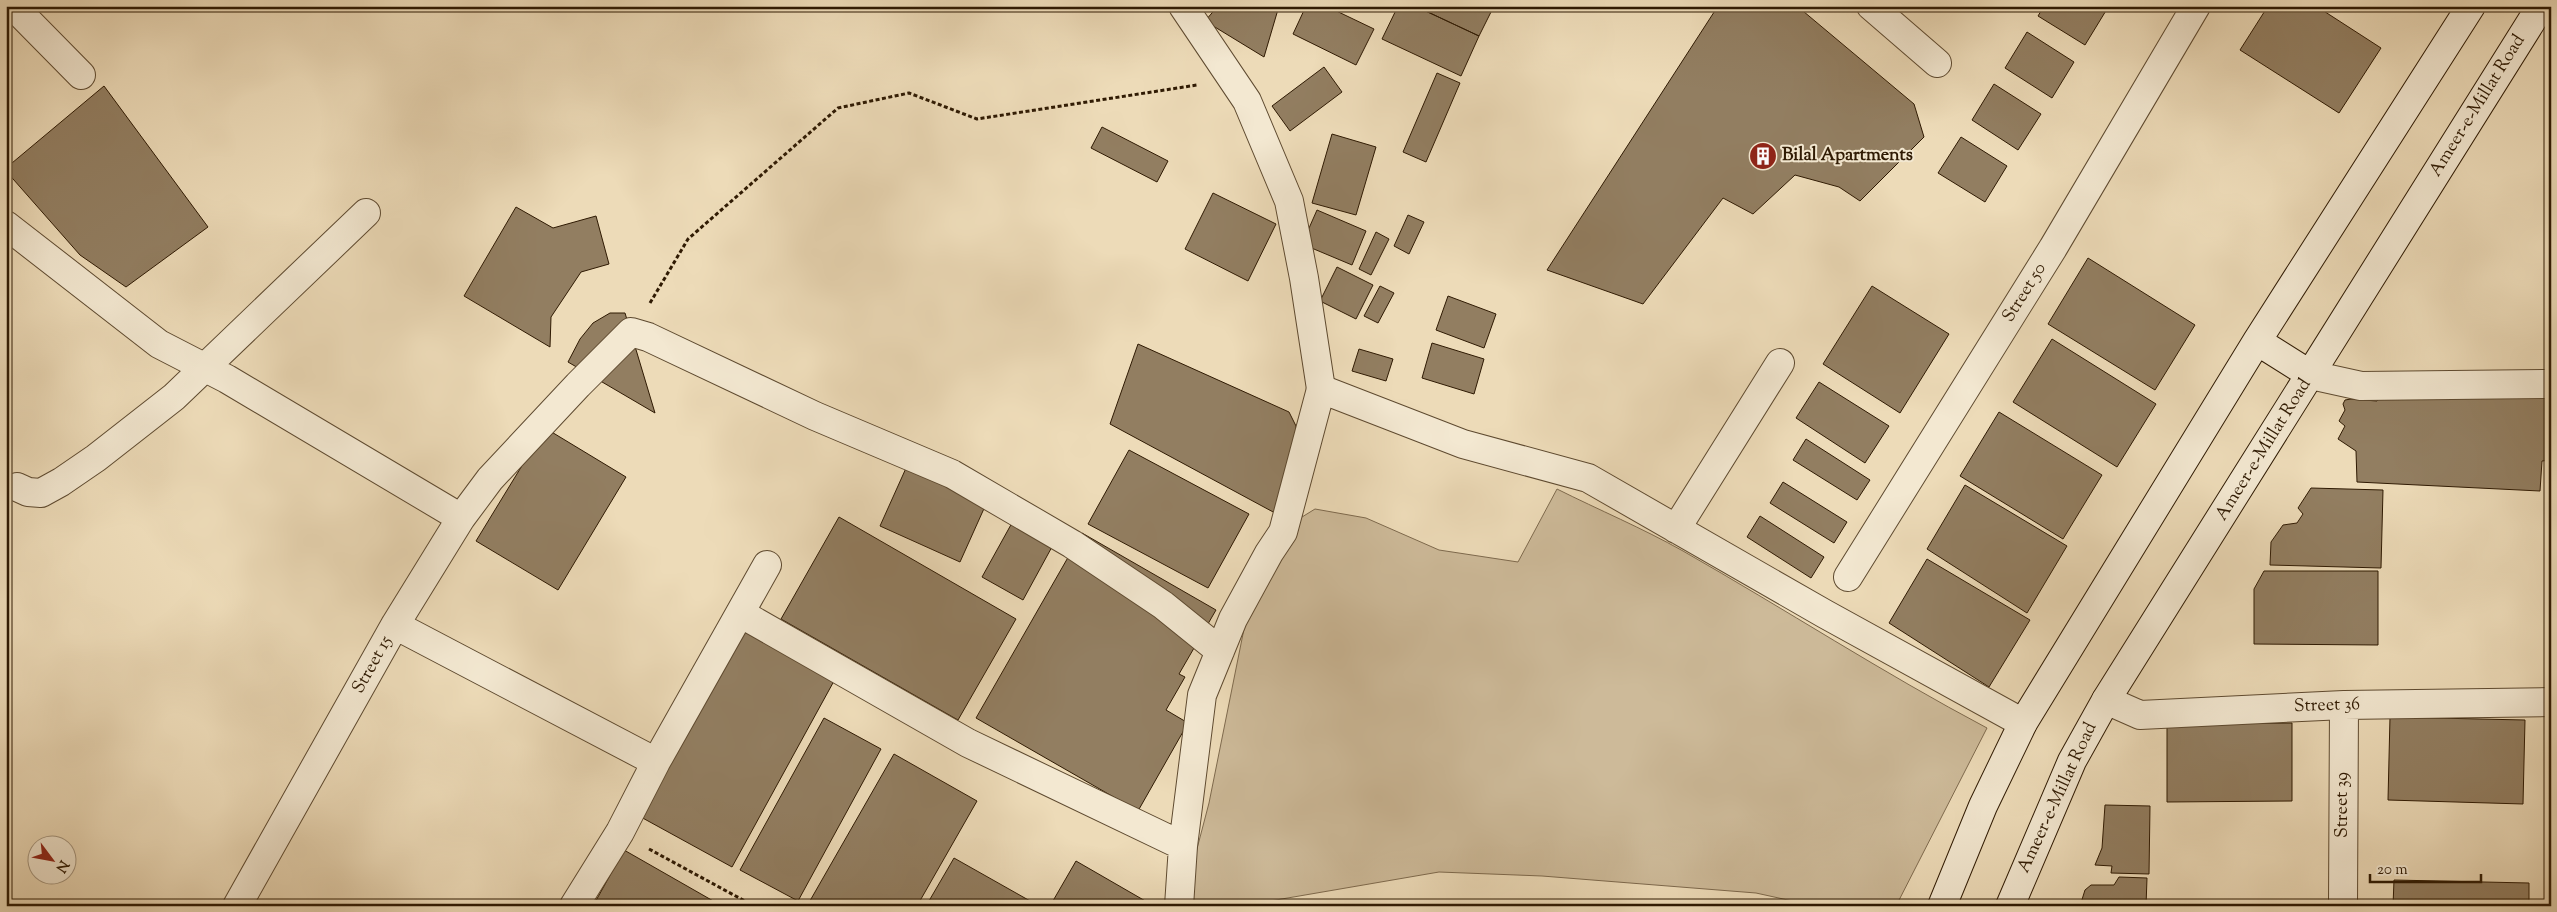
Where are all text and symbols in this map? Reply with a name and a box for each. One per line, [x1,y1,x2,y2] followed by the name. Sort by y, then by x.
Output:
[2424,30,2532,182] street label: Ameer-e-Millat Road
[1748,141,1778,171] building icon: Bilal Apartments
[1782,143,1913,169] place label: Bilal Apartments
[1996,258,2054,328] street label: Street 50
[2210,374,2318,526] street label: Ameer-e-Millat Road
[346,631,400,699] street label: Street 15
[2293,692,2361,720] street label: Street 36
[2012,718,2104,878] street label: Ameer-e-Millat Road
[2330,772,2356,838] street label: Street 39
[28,834,78,884] north arrow
[2370,852,2481,884] scale bar
[50,856,73,876] text: N
[2377,860,2408,881] text: 20 m

